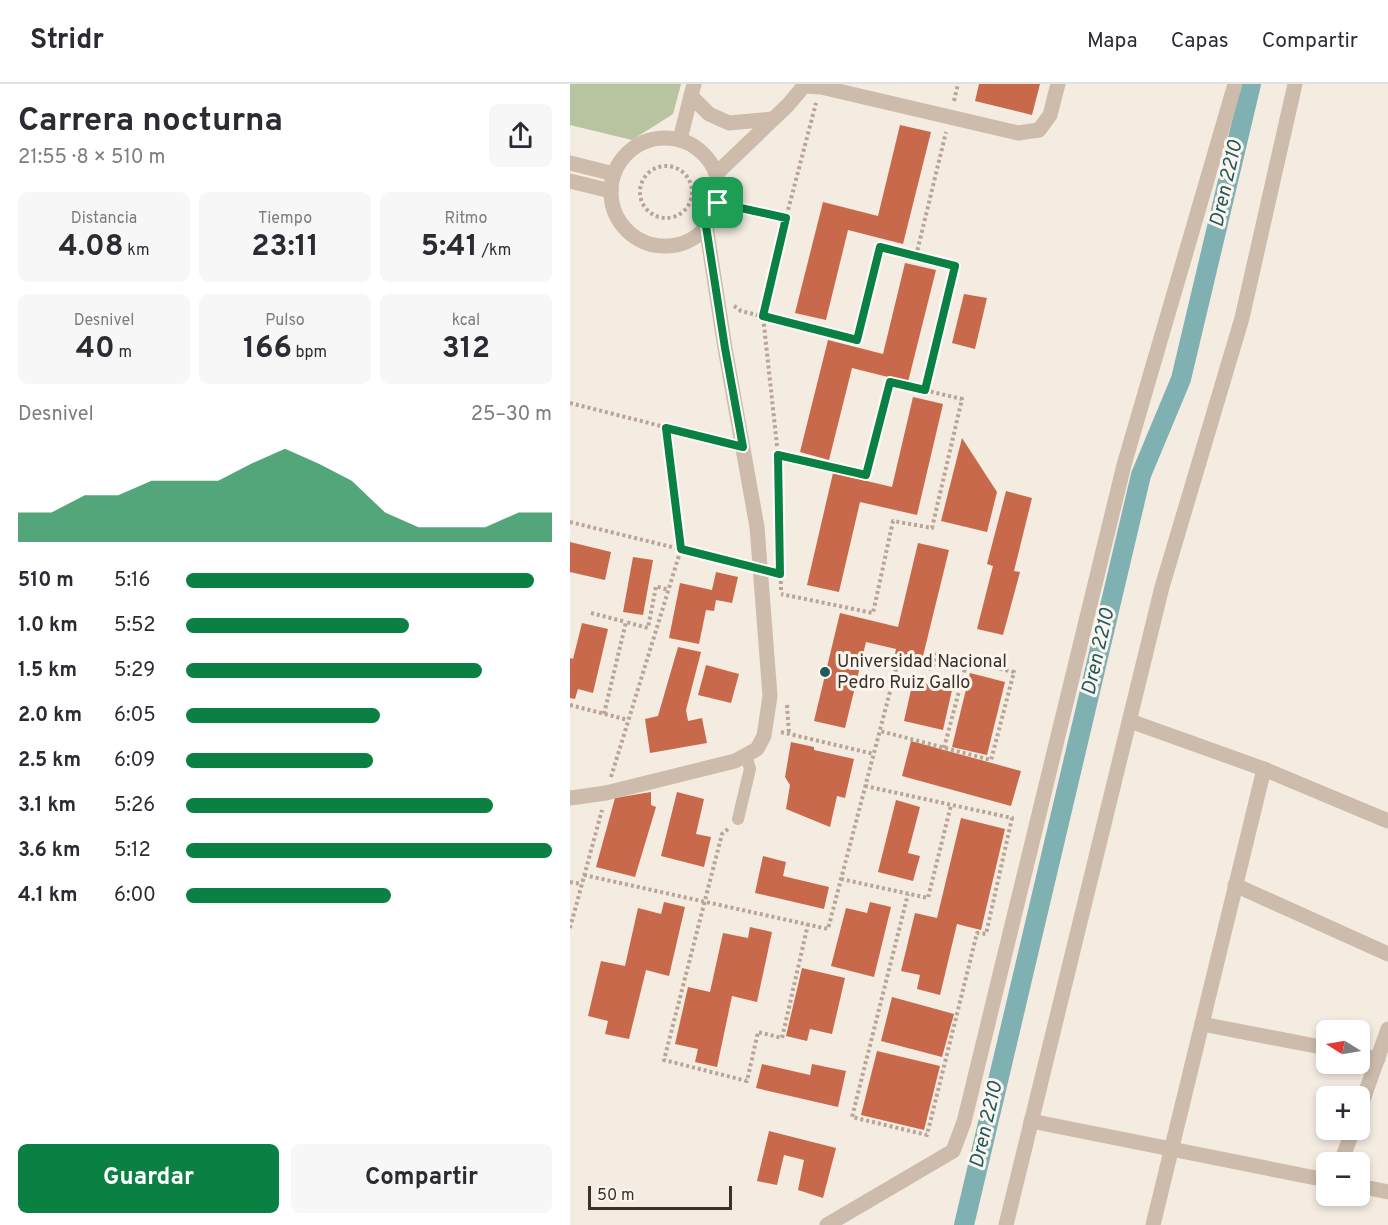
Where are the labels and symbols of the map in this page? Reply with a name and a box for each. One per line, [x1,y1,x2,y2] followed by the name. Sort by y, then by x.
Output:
[1204,137,1250,230] water label: Dren 2210
[692,177,743,228] pin
[1076,605,1122,698] water label: Dren 2210
[837,651,1007,695] place label: Universidad Nacional Pedro Ruiz Gallo
[818,665,832,679] marker: Universidad Nacional Pedro Ruiz Gallo
[1316,1020,1370,1074] north arrow
[964,1078,1010,1171] water label: Dren 2210
[588,1183,732,1210] scale bar

